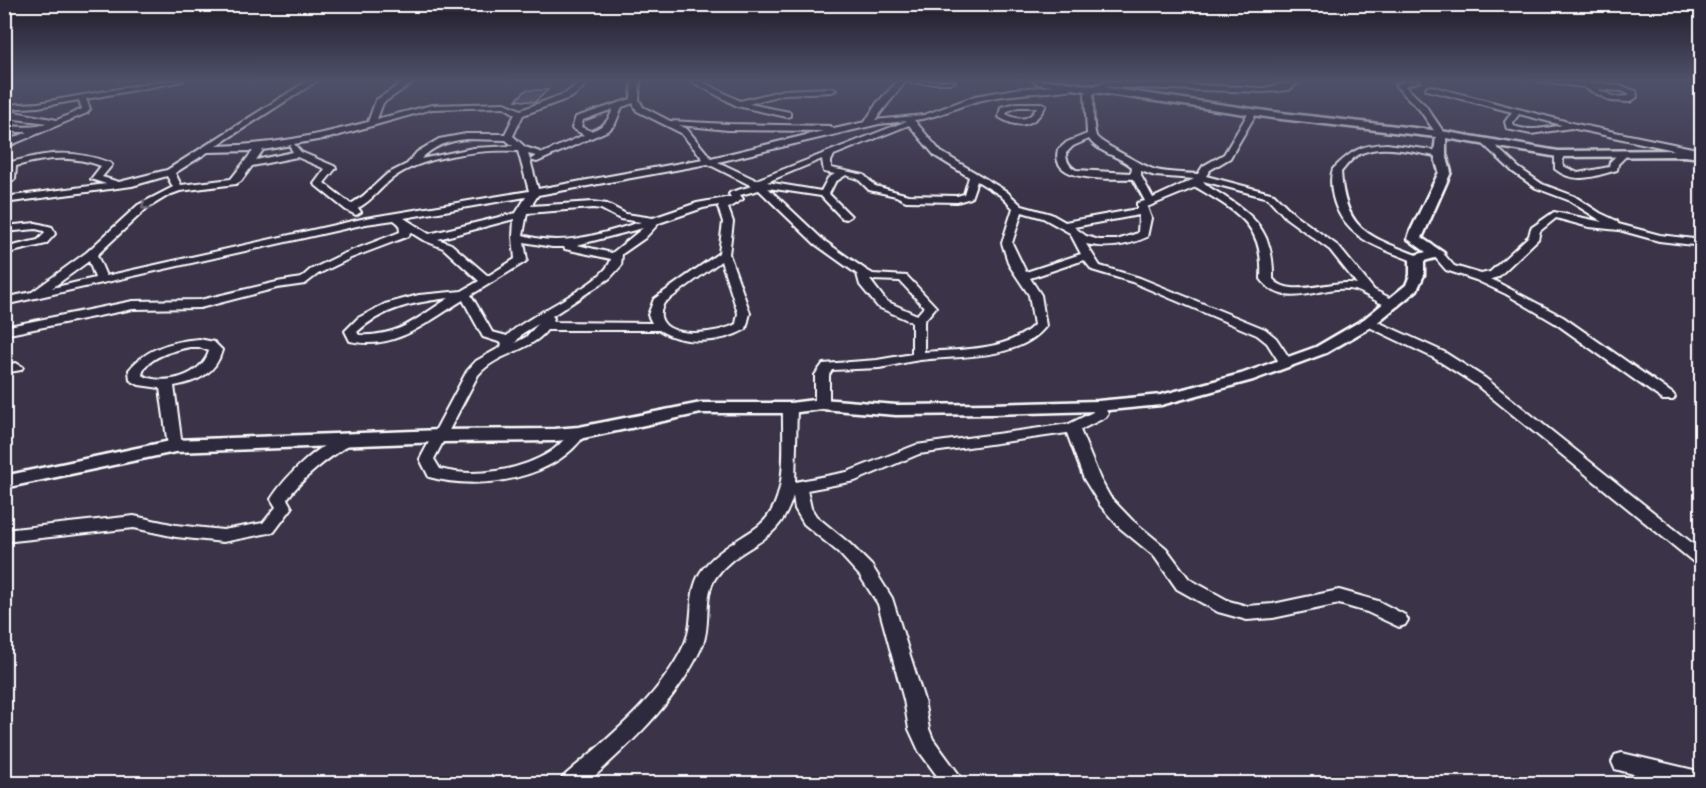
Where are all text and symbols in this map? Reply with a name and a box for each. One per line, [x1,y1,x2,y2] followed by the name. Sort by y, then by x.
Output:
[140,199,151,210] one-way arrow

